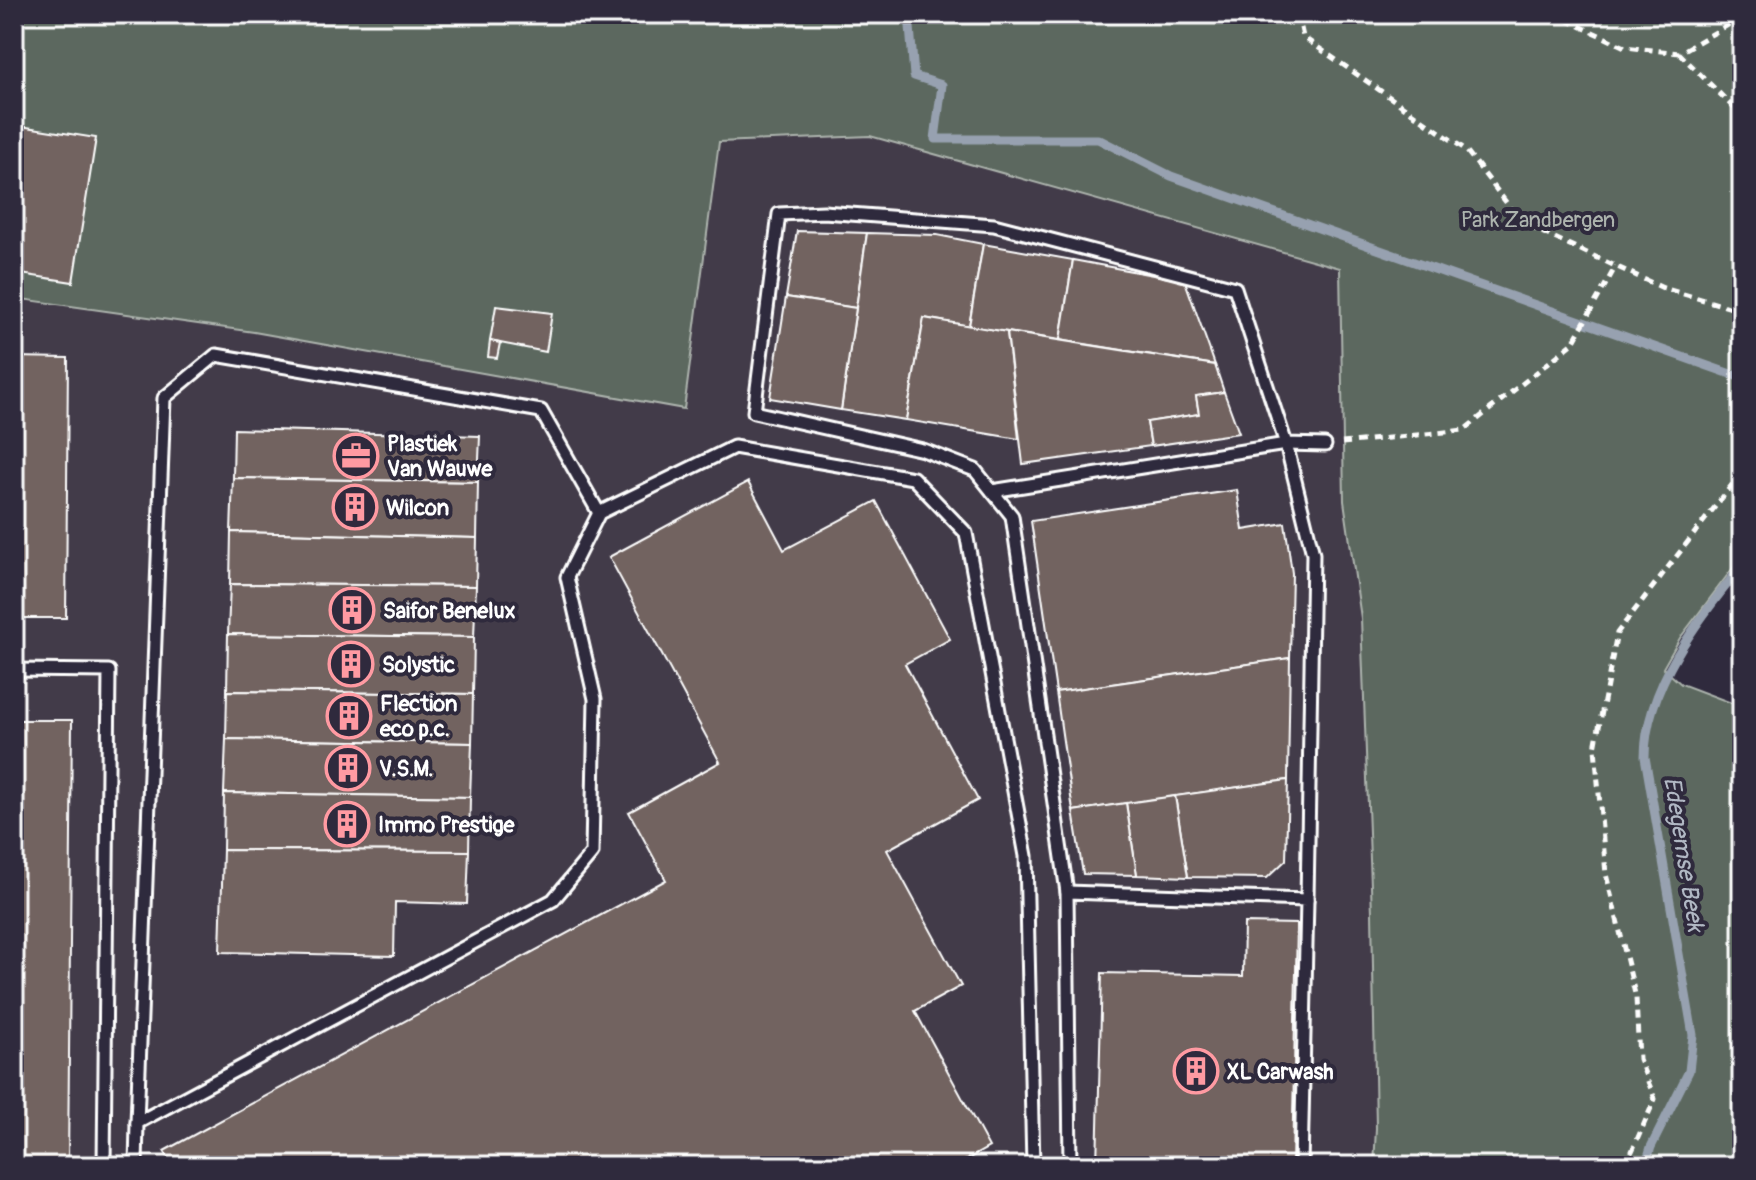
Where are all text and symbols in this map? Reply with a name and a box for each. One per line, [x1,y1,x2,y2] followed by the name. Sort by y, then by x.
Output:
[1461,206,1615,234] park label: Park Zandbergen
[387,430,493,483] place label: Plastiek Van Wauwe
[332,432,380,480] office icon: Plastiek Van Wauwe
[331,483,379,531] building icon: Wilcon
[386,494,449,522] place label: Wilcon
[328,586,376,634] building icon: Saifor Benelux
[383,597,516,625] place label: Saifor Benelux
[327,640,375,688] building icon: Solystic
[382,651,455,679] place label: Solystic
[379,690,457,743] place label: Flection eco p.c.
[325,692,373,740] building icon: Flection eco p.c.
[324,744,372,792] building icon: V.S.M.
[379,755,433,783] place label: V.S.M.
[1657,775,1710,935] water label: Edegemse Beek
[323,800,371,848] building icon: Immo Prestige
[378,811,516,839] place label: Immo Prestige
[1172,1047,1220,1095] building icon: XL Carwash
[1227,1058,1334,1086] place label: XL Carwash

